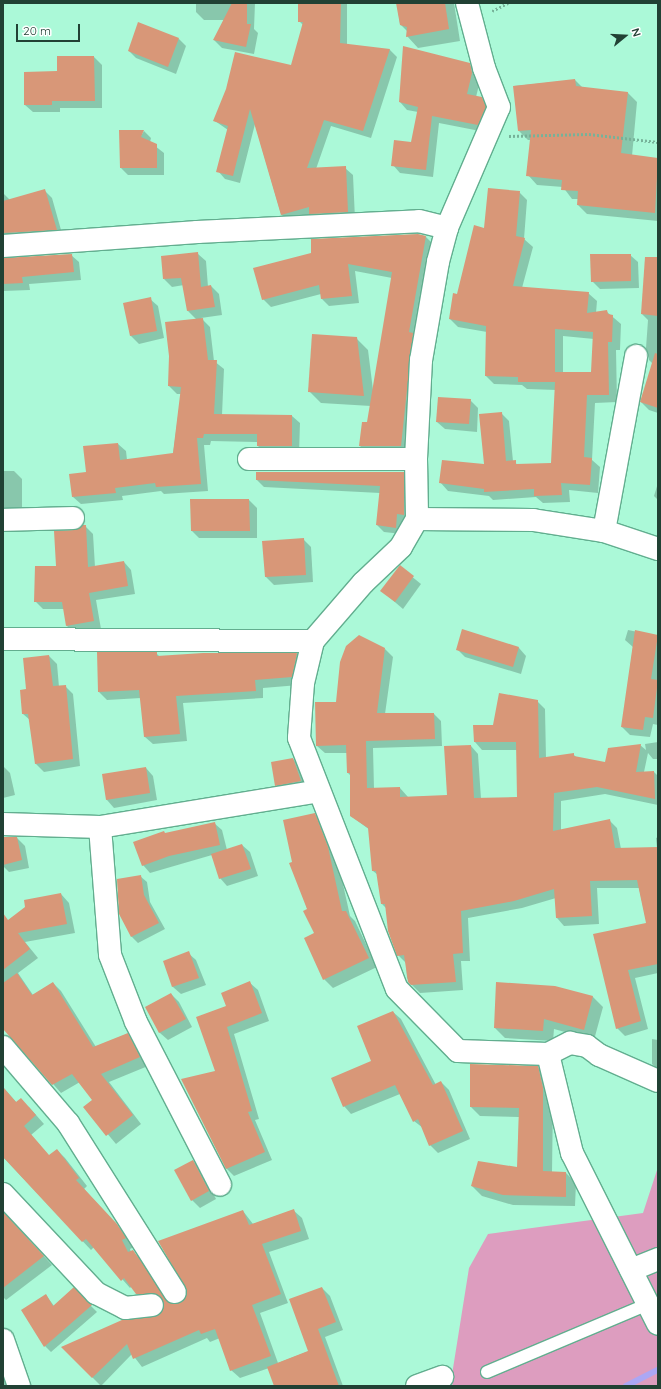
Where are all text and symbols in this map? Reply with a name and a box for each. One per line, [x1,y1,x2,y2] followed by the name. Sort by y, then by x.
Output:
[18,16,82,42] scale bar
[605,16,645,56] north arrow
[23,23,51,38] text: 20 m
[629,26,644,38] text: N

